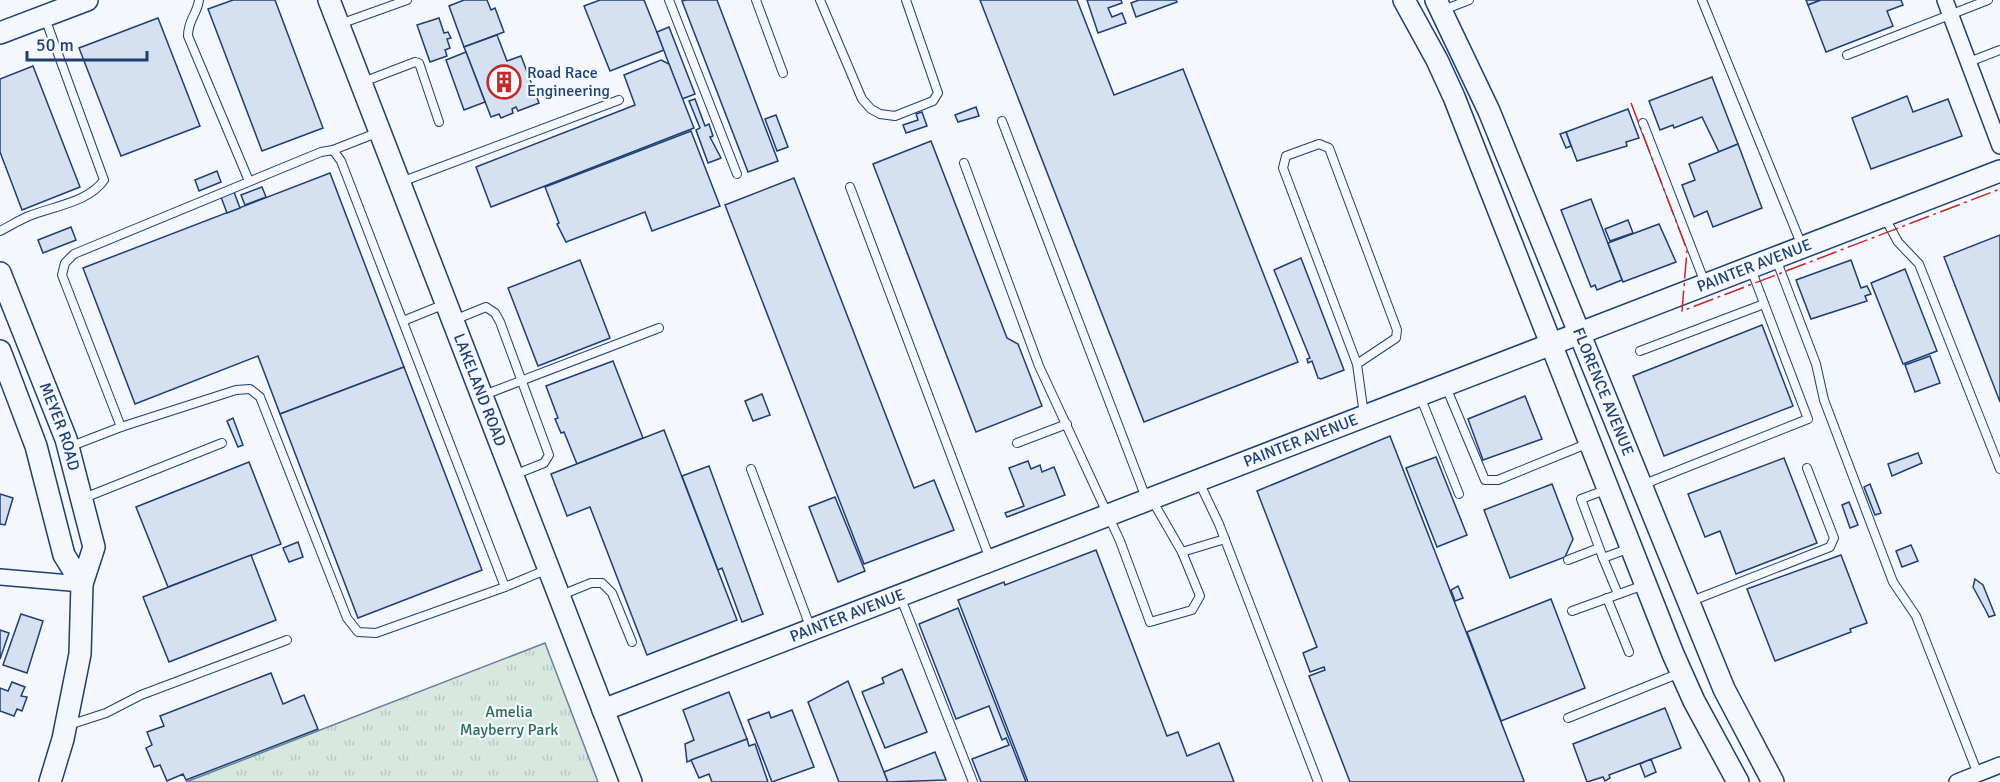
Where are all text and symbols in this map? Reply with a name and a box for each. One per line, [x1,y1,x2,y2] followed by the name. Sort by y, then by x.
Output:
[27,24,147,62] scale bar
[36,34,74,56] text: 50 m
[527,63,610,101] place label: Road Race Engineering
[486,64,522,100] building icon: Road Race Engineering
[1694,235,1815,297] street label: PAINTER AVENUE
[1568,325,1638,459] street label: FLORENCE AVENUE
[449,331,510,449] street label: LAKELAND ROAD
[35,380,84,473] street label: MEYER ROAD
[1241,410,1361,472] street label: PAINTER AVENUE
[787,584,908,647] street label: PAINTER AVENUE
[460,702,558,740] park label: Amelia Mayberry Park

